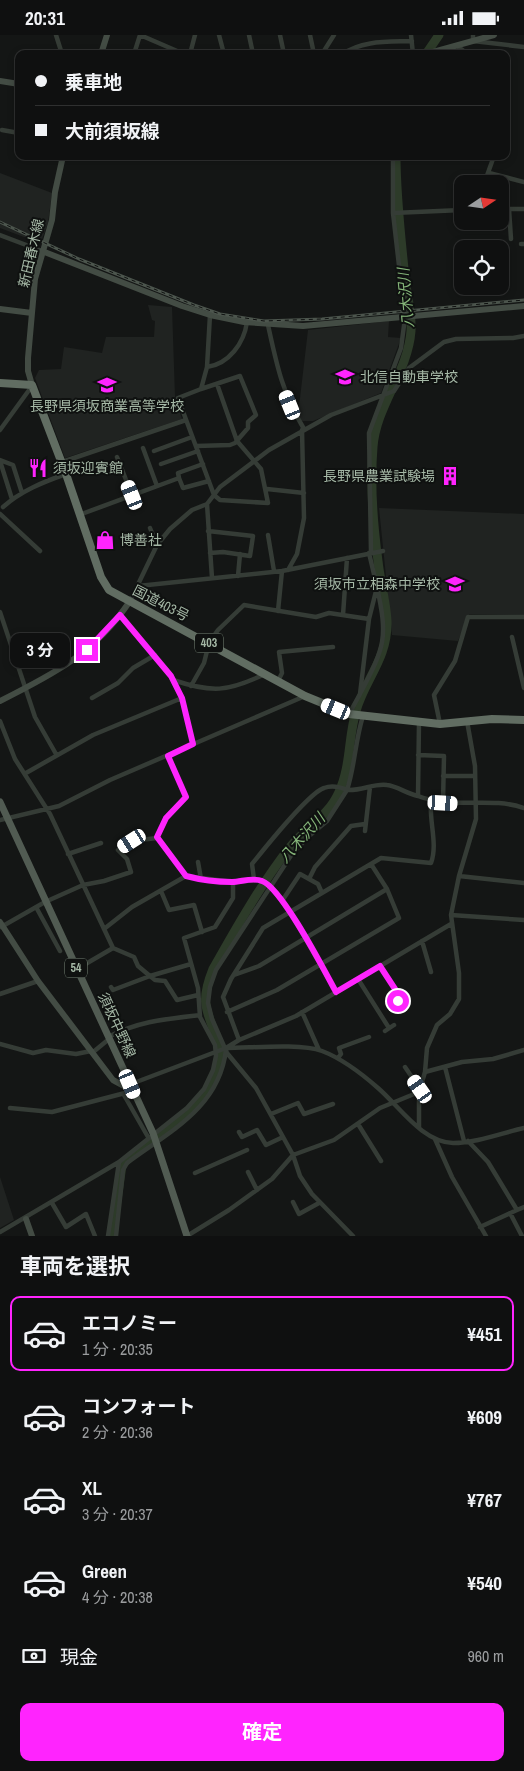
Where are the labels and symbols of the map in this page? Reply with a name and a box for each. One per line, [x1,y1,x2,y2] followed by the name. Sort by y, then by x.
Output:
[454,175,509,230] north arrow
[14,217,48,289] street label: 新田春木線
[392,265,419,329] water label: 八木沢川
[334,366,356,388] school or university icon: 北信自動車学校
[360,368,458,386] place label: 北信自動車学校
[96,374,118,396] school or university icon: 長野県須坂商業高等学校
[277,388,302,422] car
[30,397,184,415] place label: 長野県須坂商業高等学校
[27,457,49,479] restaurant icon: 須坂迎賓館
[53,459,123,477] place label: 須坂迎賓館
[439,465,461,487] building icon: 長野県農業試験場
[323,467,435,485] place label: 長野県農業試験場
[119,478,144,512] car
[94,529,116,551] shop icon: 博善社
[120,531,162,549] place label: 博善社
[444,573,466,595] school or university icon: 須坂市立相森中学校
[314,575,440,593] place label: 須坂市立相森中学校
[130,581,192,625] street label: 国道403号
[9,633,70,667] callout: 3 分
[195,633,223,653] road number: 403
[76,639,98,661] route end
[319,696,352,722] car
[427,795,458,811] car
[274,807,331,867] water label: 八木沢川
[115,827,148,855] car
[65,959,87,977] road number: 54
[94,989,140,1061] street label: 須坂中野線
[387,990,409,1012] route start
[117,1067,142,1101] car
[405,1072,434,1106] car

